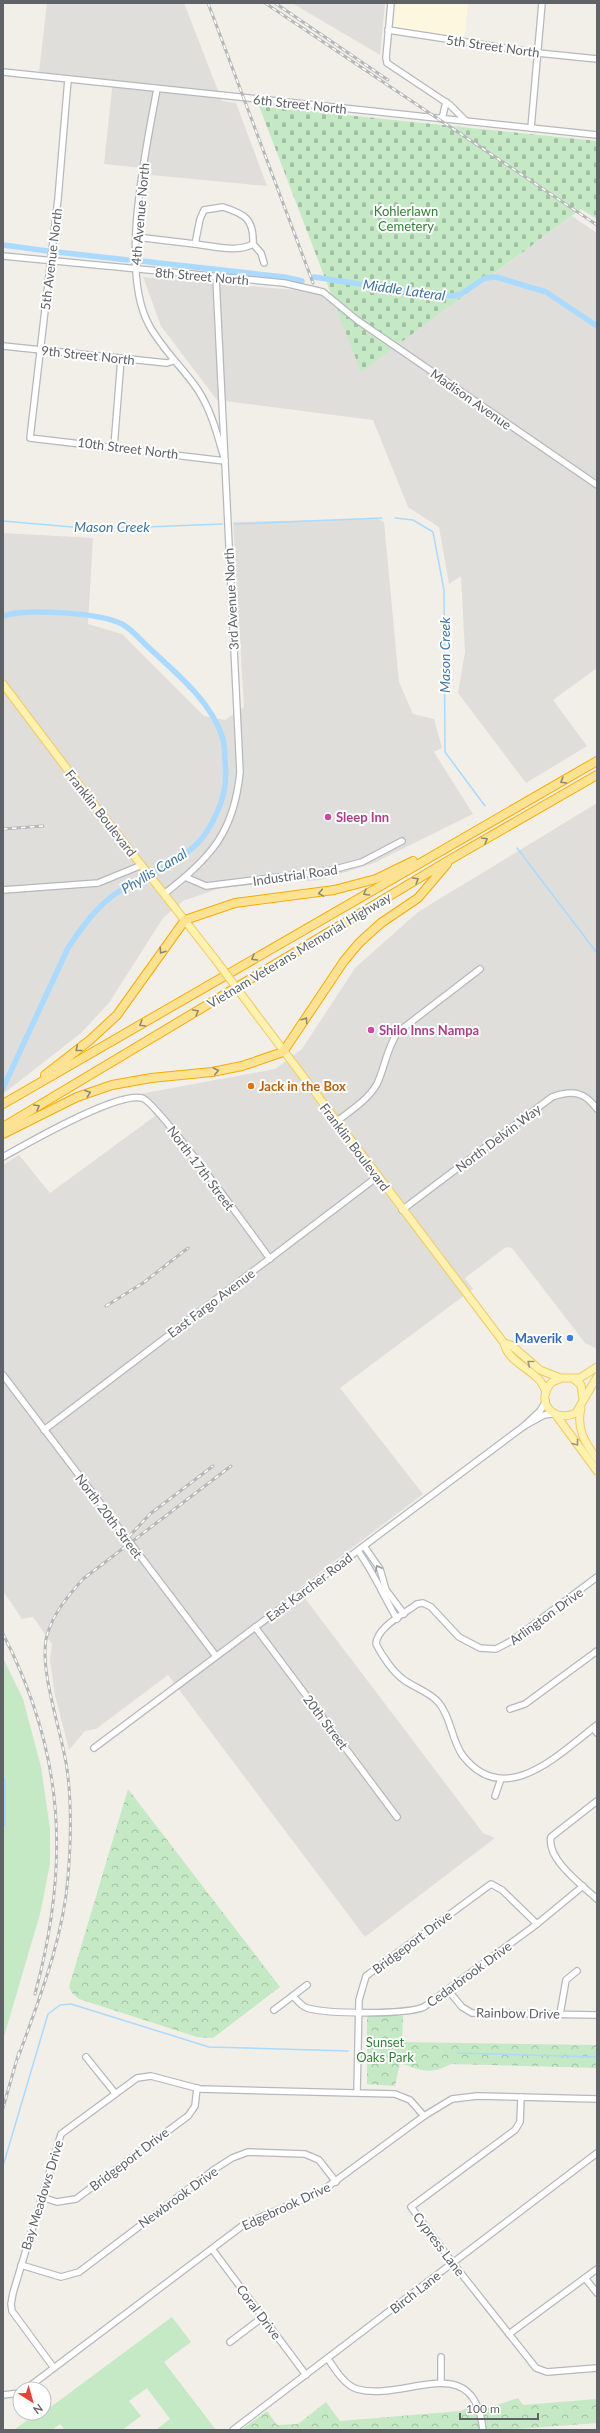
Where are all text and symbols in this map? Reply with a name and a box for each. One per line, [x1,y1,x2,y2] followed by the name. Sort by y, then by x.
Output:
[445,32,541,60] street label: 5th Street North
[252,91,348,117] street label: 6th Street North
[128,162,152,266] street label: 4th Avenue North
[374,203,438,234] park label: Kohlerlawn Cemetery
[37,207,65,311] street label: 5th Avenue North
[154,264,250,288] street label: 8th Street North
[362,275,446,304] water label: Middle Lateral
[40,342,136,368] street label: 9th Street North
[428,365,515,433] street label: Madison Avenue
[77,434,179,462] street label: 10th Street North
[74,518,150,535] water label: Mason Creek
[220,547,242,651] street label: 3rd Avenue North
[436,617,453,693] water label: Mason Creek
[62,766,140,860] street label: Franklin Boulevard
[560,776,567,783] one-way arrow
[336,809,389,825] place label: Sleep Inn
[323,812,333,822] marker: Sleep Inn
[480,837,488,844] one-way arrow
[118,844,190,897] water label: Phyllis Canal
[252,861,338,889] street label: Industrial Road
[412,877,419,885] one-way arrow
[204,888,394,1011] street label: Vietnam Veterans Memorial Highway
[318,888,324,897] one-way arrow
[364,888,371,896] one-way arrow
[160,947,167,954] one-way arrow
[251,954,258,961] one-way arrow
[192,1009,199,1016] one-way arrow
[301,1017,308,1024] one-way arrow
[139,1019,146,1026] one-way arrow
[379,1022,479,1038] place label: Shilo Inns Nampa
[366,1025,376,1035] marker: Shilo Inns Nampa
[75,1044,83,1051] one-way arrow
[213,1067,219,1076] one-way arrow
[259,1078,346,1094] place label: Jack in the Box
[246,1081,256,1091] marker: Jack in the Box
[85,1090,92,1098] one-way arrow
[317,1100,393,1194] street label: Franklin Boulevard
[452,1101,544,1175] street label: North Delvin Way
[33,1105,40,1112] one-way arrow
[164,1123,238,1214] street label: North 17th Street
[164,1265,258,1341] street label: East Fargo Avenue
[515,1330,562,1346] place label: Maverik
[565,1333,575,1343] marker: Maverik
[528,1361,535,1368] one-way arrow
[572,1438,579,1445] one-way arrow
[72,1471,146,1562] street label: North 20th Street
[263,1549,355,1625] street label: East Karcher Road
[376,1565,383,1573] one-way arrow
[506,1584,586,1648] street label: Arlington Drive
[300,1691,352,1753] street label: 20th Street
[369,1907,455,1977] street label: Bridgeport Drive
[423,1938,515,2010] street label: Cedarbrook Drive
[476,2004,560,2022] street label: Rainbow Drive
[356,2034,414,2065] park label: Sunset Oaks Park
[86,2124,172,2194] street label: Bridgeport Drive
[18,2138,66,2252] street label: Bay Meadows Drive
[135,2163,221,2231] street label: Newbrook Drive
[239,2179,333,2233] street label: Edgebrook Drive
[410,2209,468,2279] street label: Cypress Lane
[386,2267,444,2317] street label: Birch Lane
[233,2281,285,2343] street label: Coral Drive
[12,2381,52,2421] north arrow
[460,2395,538,2421] scale bar
[466,2401,500,2416] text: 100 m
[31,2402,46,2417] text: N

